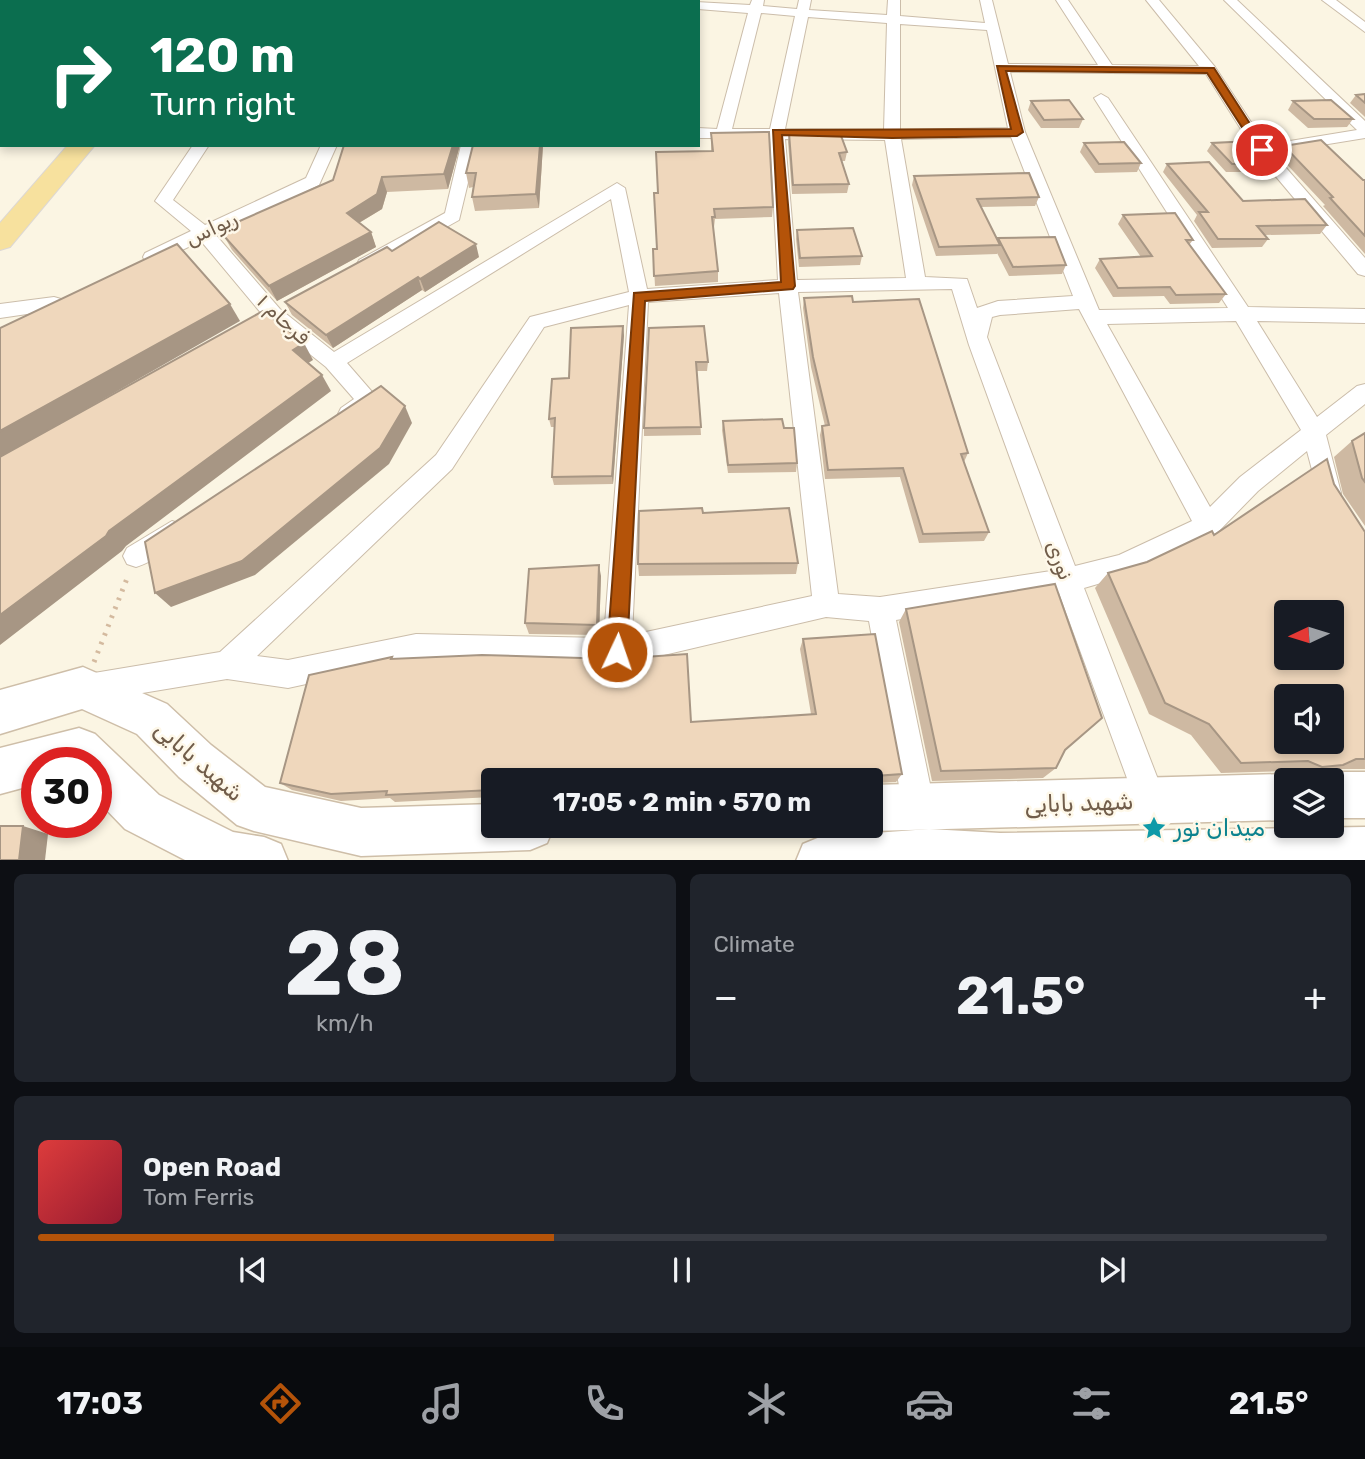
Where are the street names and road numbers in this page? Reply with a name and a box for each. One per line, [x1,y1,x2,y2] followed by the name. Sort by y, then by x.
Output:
[181,205,241,251] street label: ریواس
[252,288,316,350] street label: فرجام ۱
[1041,537,1079,583] street label: نوری
[149,715,249,807] street label: شهید بابایی
[1024,787,1134,819] street label: شهید بابایی

